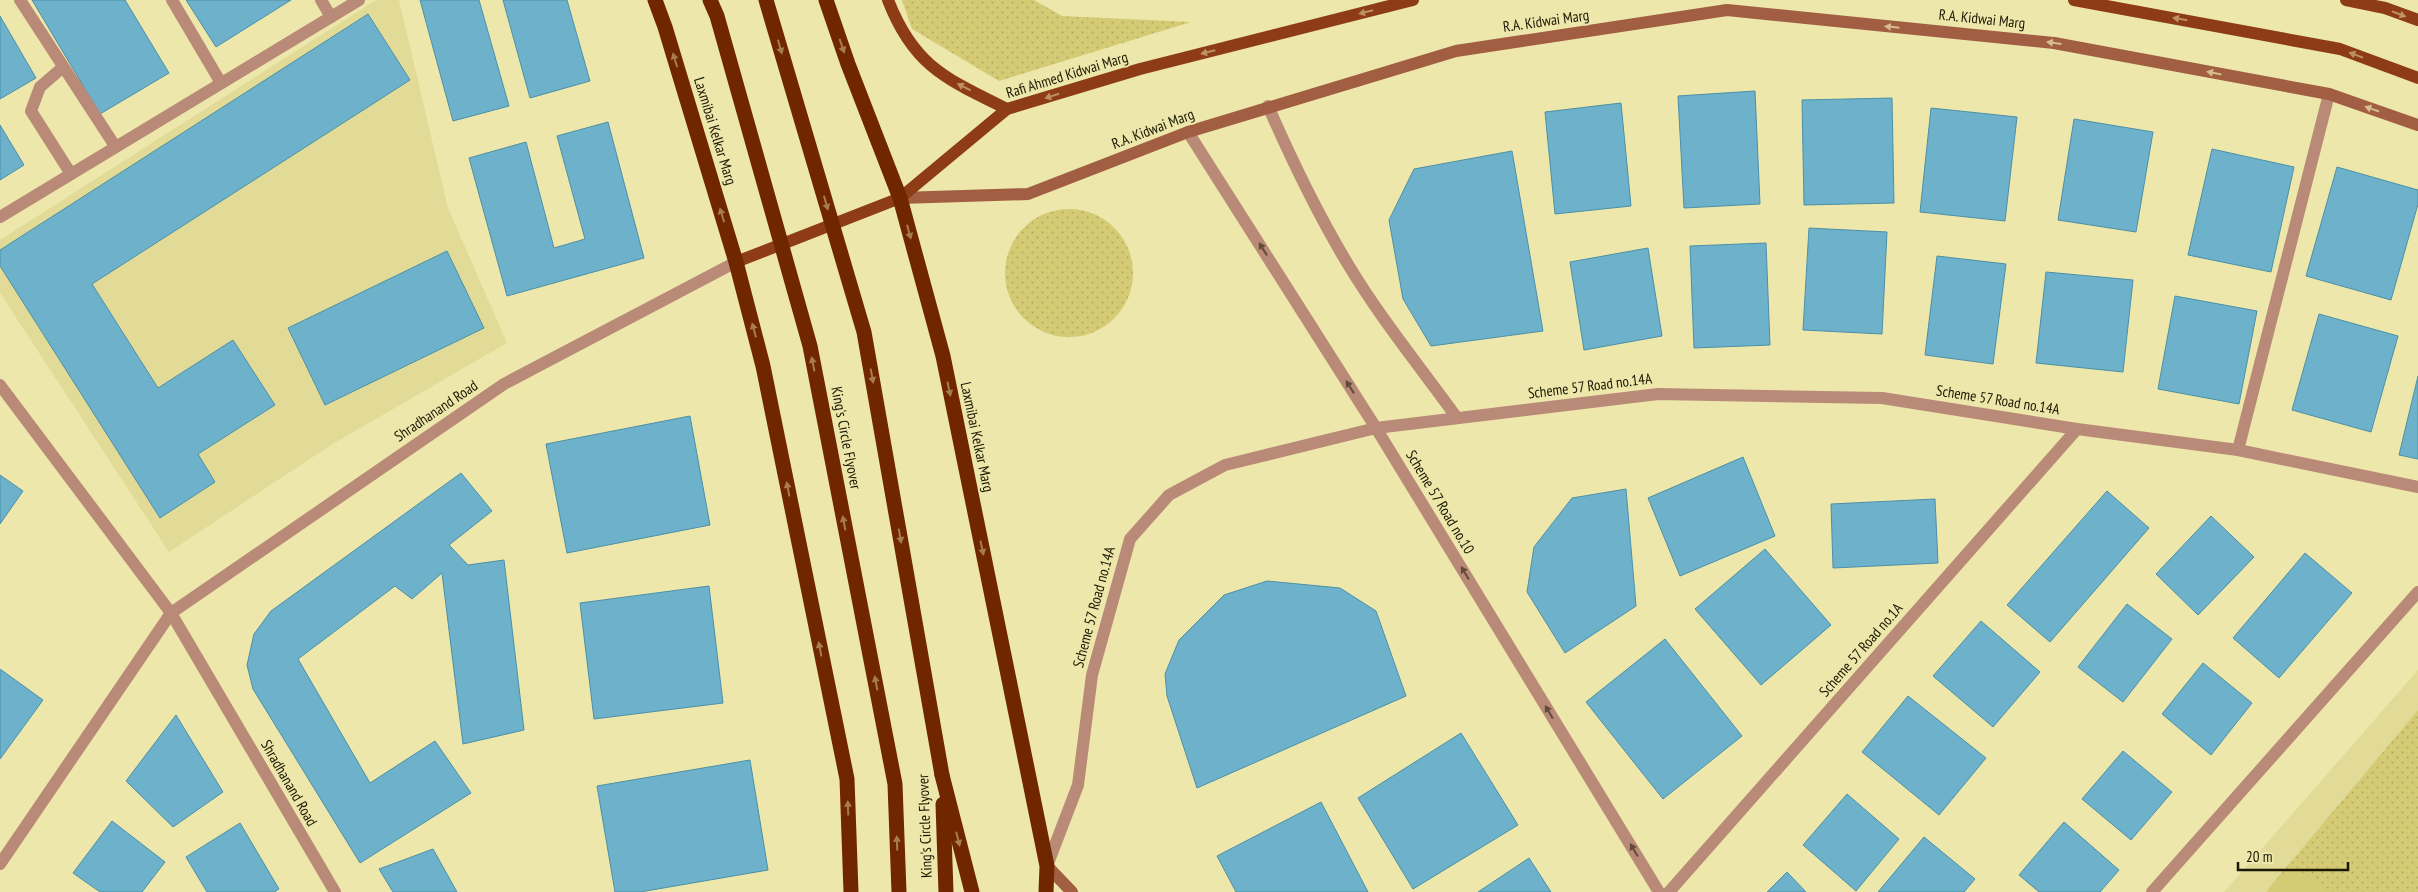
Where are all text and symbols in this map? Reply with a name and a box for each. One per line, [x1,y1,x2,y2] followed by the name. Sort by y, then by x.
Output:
[1502,5,1590,36] street label: R.A. Kidwai Marg
[1938,5,2026,32] street label: R.A. Kidwai Marg
[1358,8,1373,16] one-way arrow
[2392,10,2407,18] one-way arrow
[2171,15,2187,23] one-way arrow
[1884,23,1900,31] one-way arrow
[776,39,784,54] one-way arrow
[838,39,846,54] one-way arrow
[2046,39,2062,47] one-way arrow
[1004,47,1130,102] street label: Rafi Ahmed Kidwai Marg
[1201,48,1216,56] one-way arrow
[2348,51,2363,59] one-way arrow
[671,52,679,67] one-way arrow
[2205,68,2221,76] one-way arrow
[690,75,741,187] street label: Laxmibai Kelkar Marg
[957,83,971,91] one-way arrow
[1044,92,1059,100] one-way arrow
[1109,104,1197,153] street label: R.A. Kidwai Marg
[2364,105,2379,113] one-way arrow
[822,195,830,210] one-way arrow
[717,208,725,223] one-way arrow
[905,224,913,239] one-way arrow
[1258,243,1268,256] one-way arrow
[749,323,757,338] one-way arrow
[809,355,817,371] one-way arrow
[1527,368,1654,403] street label: Scheme 57 Road no.14A
[868,369,876,385] one-way arrow
[390,376,481,445] street label: Shradhanand Road
[957,380,998,494] street label: Laxmibai Kelkar Marg
[1345,380,1355,393] one-way arrow
[1935,380,2062,419] street label: Scheme 57 Road no.14A
[946,382,954,398] one-way arrow
[827,385,866,492] street label: King's Circle Flyover
[1402,446,1479,557] street label: Scheme 57 Road no.10
[784,482,792,497] one-way arrow
[840,515,848,531] one-way arrow
[896,529,904,544] one-way arrow
[978,541,986,556] one-way arrow
[1068,543,1119,670] street label: Scheme 57 Road no.14A
[1460,566,1469,579] one-way arrow
[1815,598,1907,700] street label: Scheme 57 Road no.1A
[816,641,824,656] one-way arrow
[871,674,879,690] one-way arrow
[1545,705,1554,718] one-way arrow
[257,736,322,829] street label: Shradhanand Road
[913,773,936,878] street label: King's Circle Flyover
[844,800,852,816] one-way arrow
[955,832,963,847] one-way arrow
[893,835,901,851] one-way arrow
[2238,840,2348,872] scale bar
[1629,844,1638,857] one-way arrow
[2246,847,2272,866] text: 20 m

